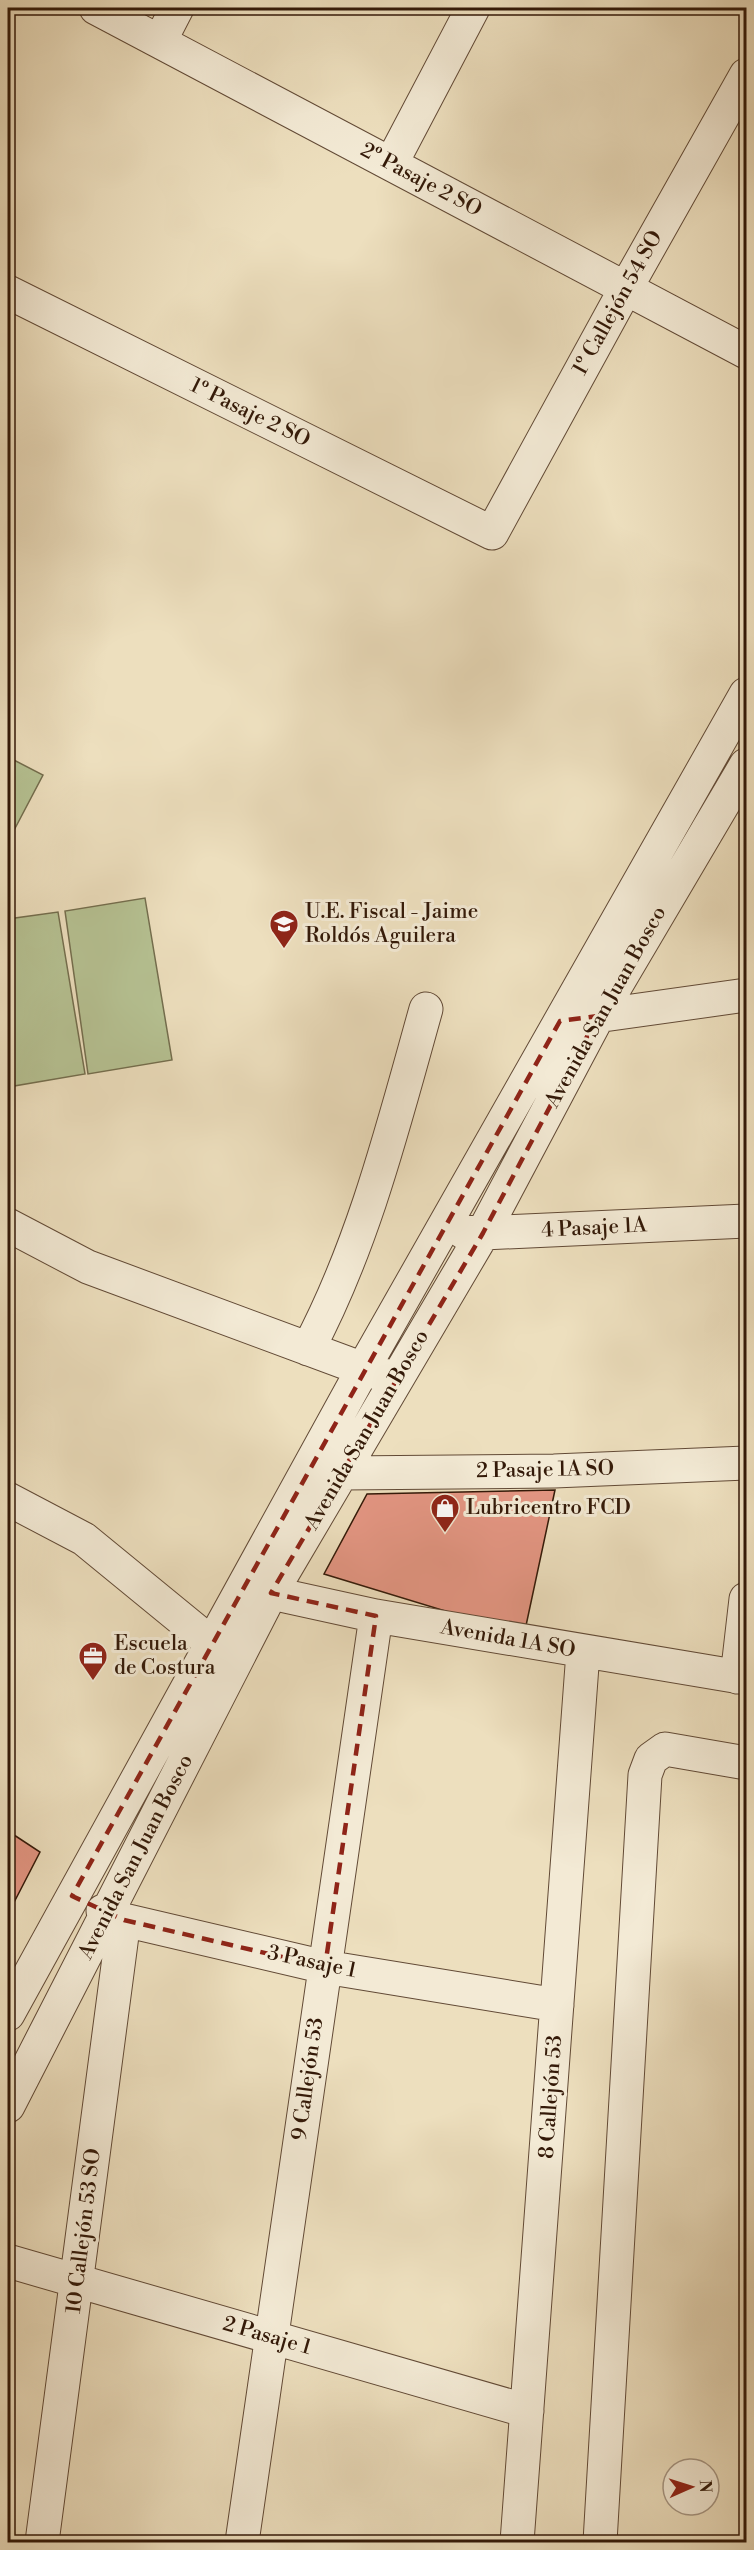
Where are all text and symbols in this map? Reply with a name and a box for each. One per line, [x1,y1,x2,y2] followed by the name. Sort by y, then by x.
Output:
[356,137,486,223] street label: 2º Pasaje 2 SO
[567,226,669,380] street label: 1º Callejón 54 SO
[186,373,314,453] street label: 1º Pasaje 2 SO
[305,899,478,949] place label: U.E. Fiscal - Jaime Roldós Aguilera
[539,902,672,1113] street label: Avenida San Juan Bosco
[268,908,300,950] school or university icon: U.E. Fiscal - Jaime Roldós Aguilera
[541,1212,648,1244] street label: 4 Pasaje 1A
[299,1325,435,1535] street label: Avenida San Juan Bosco
[476,1456,614,1484] street label: 2 Pasaje 1A SO
[429,1492,461,1534] shop icon: Lubricentro FCD
[466,1495,631,1521] place label: Lubricentro FCD
[437,1614,578,1664] street label: Avenida 1A SO
[114,1631,216,1681] place label: Escuela de Costura
[77,1640,109,1682] office icon: Escuela de Costura
[73,1750,199,1965] street label: Avenida San Juan Bosco
[265,1940,359,1984] street label: 3 Pasaje 1
[287,2016,329,2142] street label: 9 Callejón 53
[534,2034,568,2160] street label: 8 Callejón 53
[61,2147,107,2315] street label: 10 Callejón 53 SO
[220,2311,314,2361] street label: 2 Pasaje 1
[661,2457,721,2517] north arrow
[695,2479,715,2493] text: N

